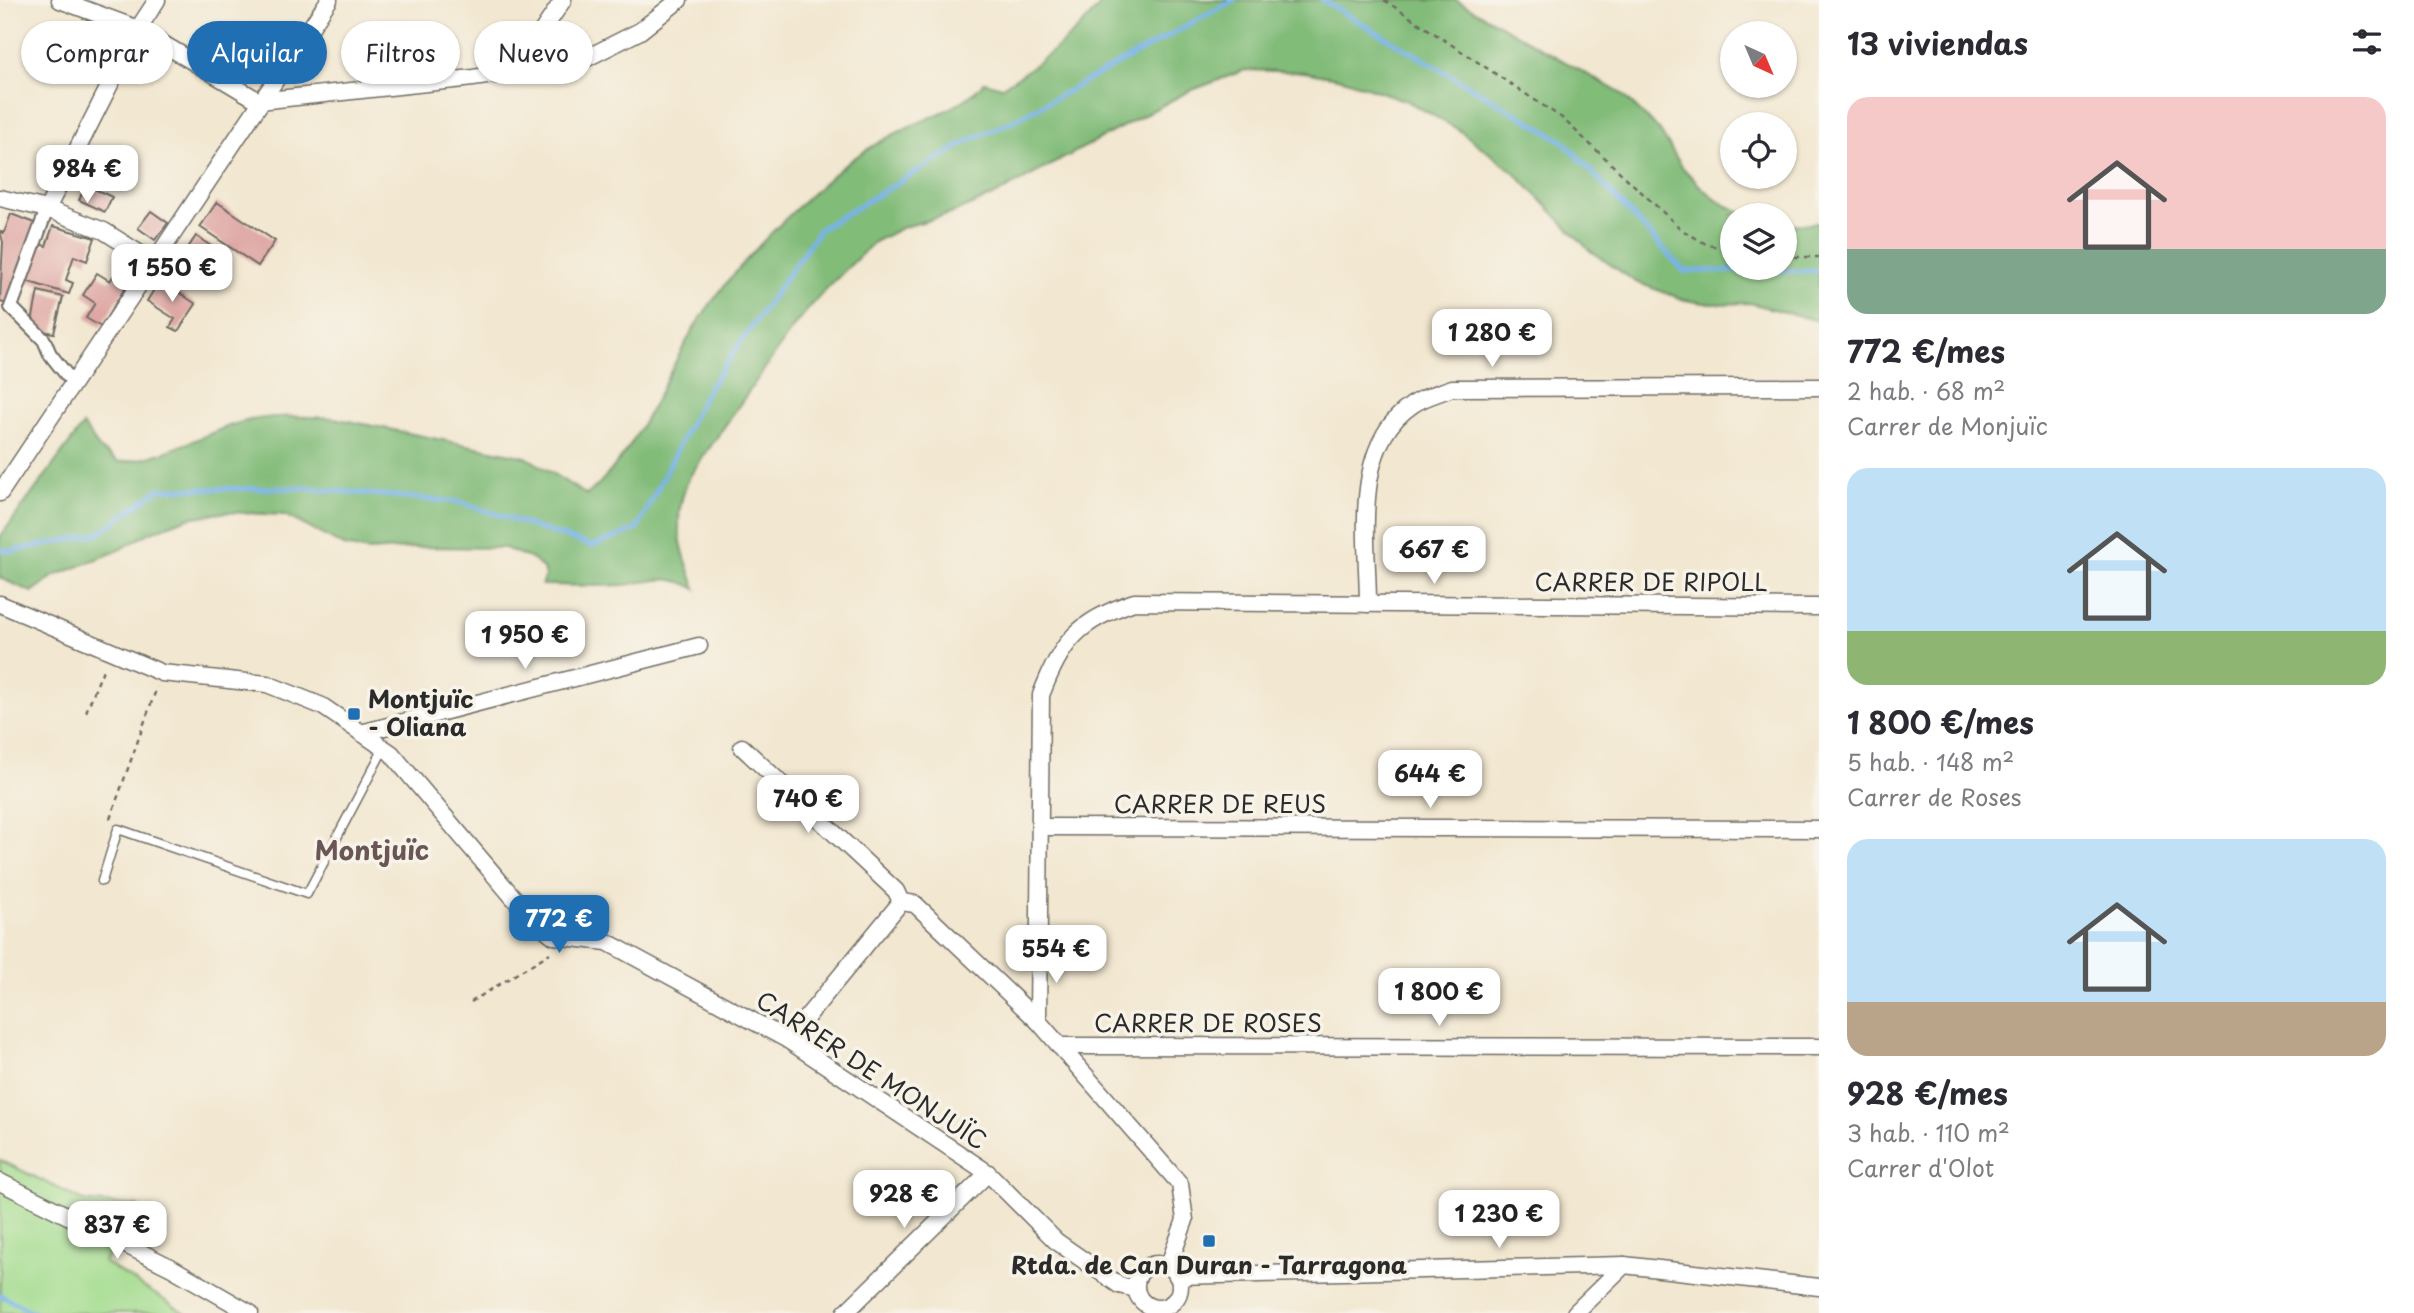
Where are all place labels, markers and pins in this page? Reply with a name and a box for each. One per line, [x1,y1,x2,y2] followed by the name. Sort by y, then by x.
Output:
[38,146,136,205] pin: 984 €
[107,244,237,304] pin: 1 550 €
[1427,310,1557,369] pin: 1 280 €
[1385,526,1483,586] pin: 667 €
[460,612,590,671] pin: 1 950 €
[368,680,474,744] place label: Montjuïc - Oliana
[346,706,362,722] marker: Montjuïc - Oliana
[1381,750,1479,810] pin: 644 €
[759,776,857,835] pin: 740 €
[510,895,608,955] pin: 772 €
[1007,926,1105,985] pin: 554 €
[1374,968,1504,1028] pin: 1 800 €
[855,1170,953,1230] pin: 928 €
[1434,1190,1564,1250] pin: 1 230 €
[68,1202,166,1261] pin: 837 €
[1201,1233,1217,1249] marker: Rtda. de Can Duran - Tarragona
[1011,1246,1408,1282] place label: Rtda. de Can Duran - Tarragona

